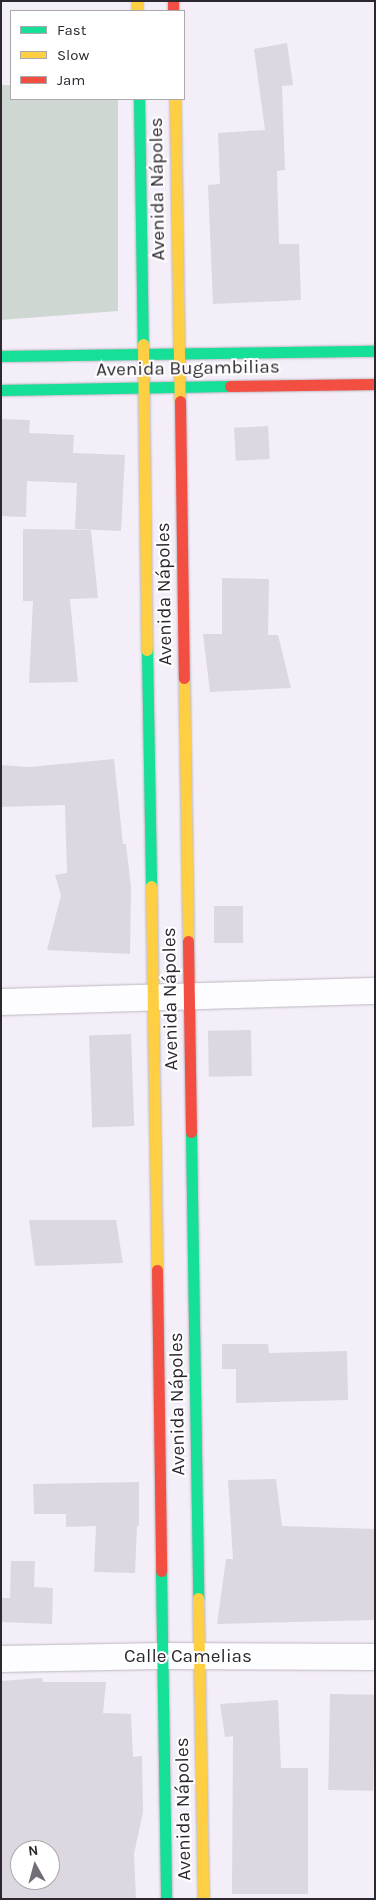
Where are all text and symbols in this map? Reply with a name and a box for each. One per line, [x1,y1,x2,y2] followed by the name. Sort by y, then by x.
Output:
[10,10,185,100] legend
[57,21,86,39] text: Fast
[57,46,89,64] text: Slow
[57,71,85,89] text: Jam
[145,117,171,261] street label: Avenida Nápoles
[96,356,280,382] street label: Avenida Bugambilias
[152,522,178,666] street label: Avenida Nápoles
[158,927,184,1071] street label: Avenida Nápoles
[165,1332,191,1476] street label: Avenida Nápoles
[124,1646,252,1668] street label: Calle Camelias
[171,1737,197,1881] street label: Avenida Nápoles
[10,1840,60,1890] north arrow
[27,1842,39,1860] text: N

